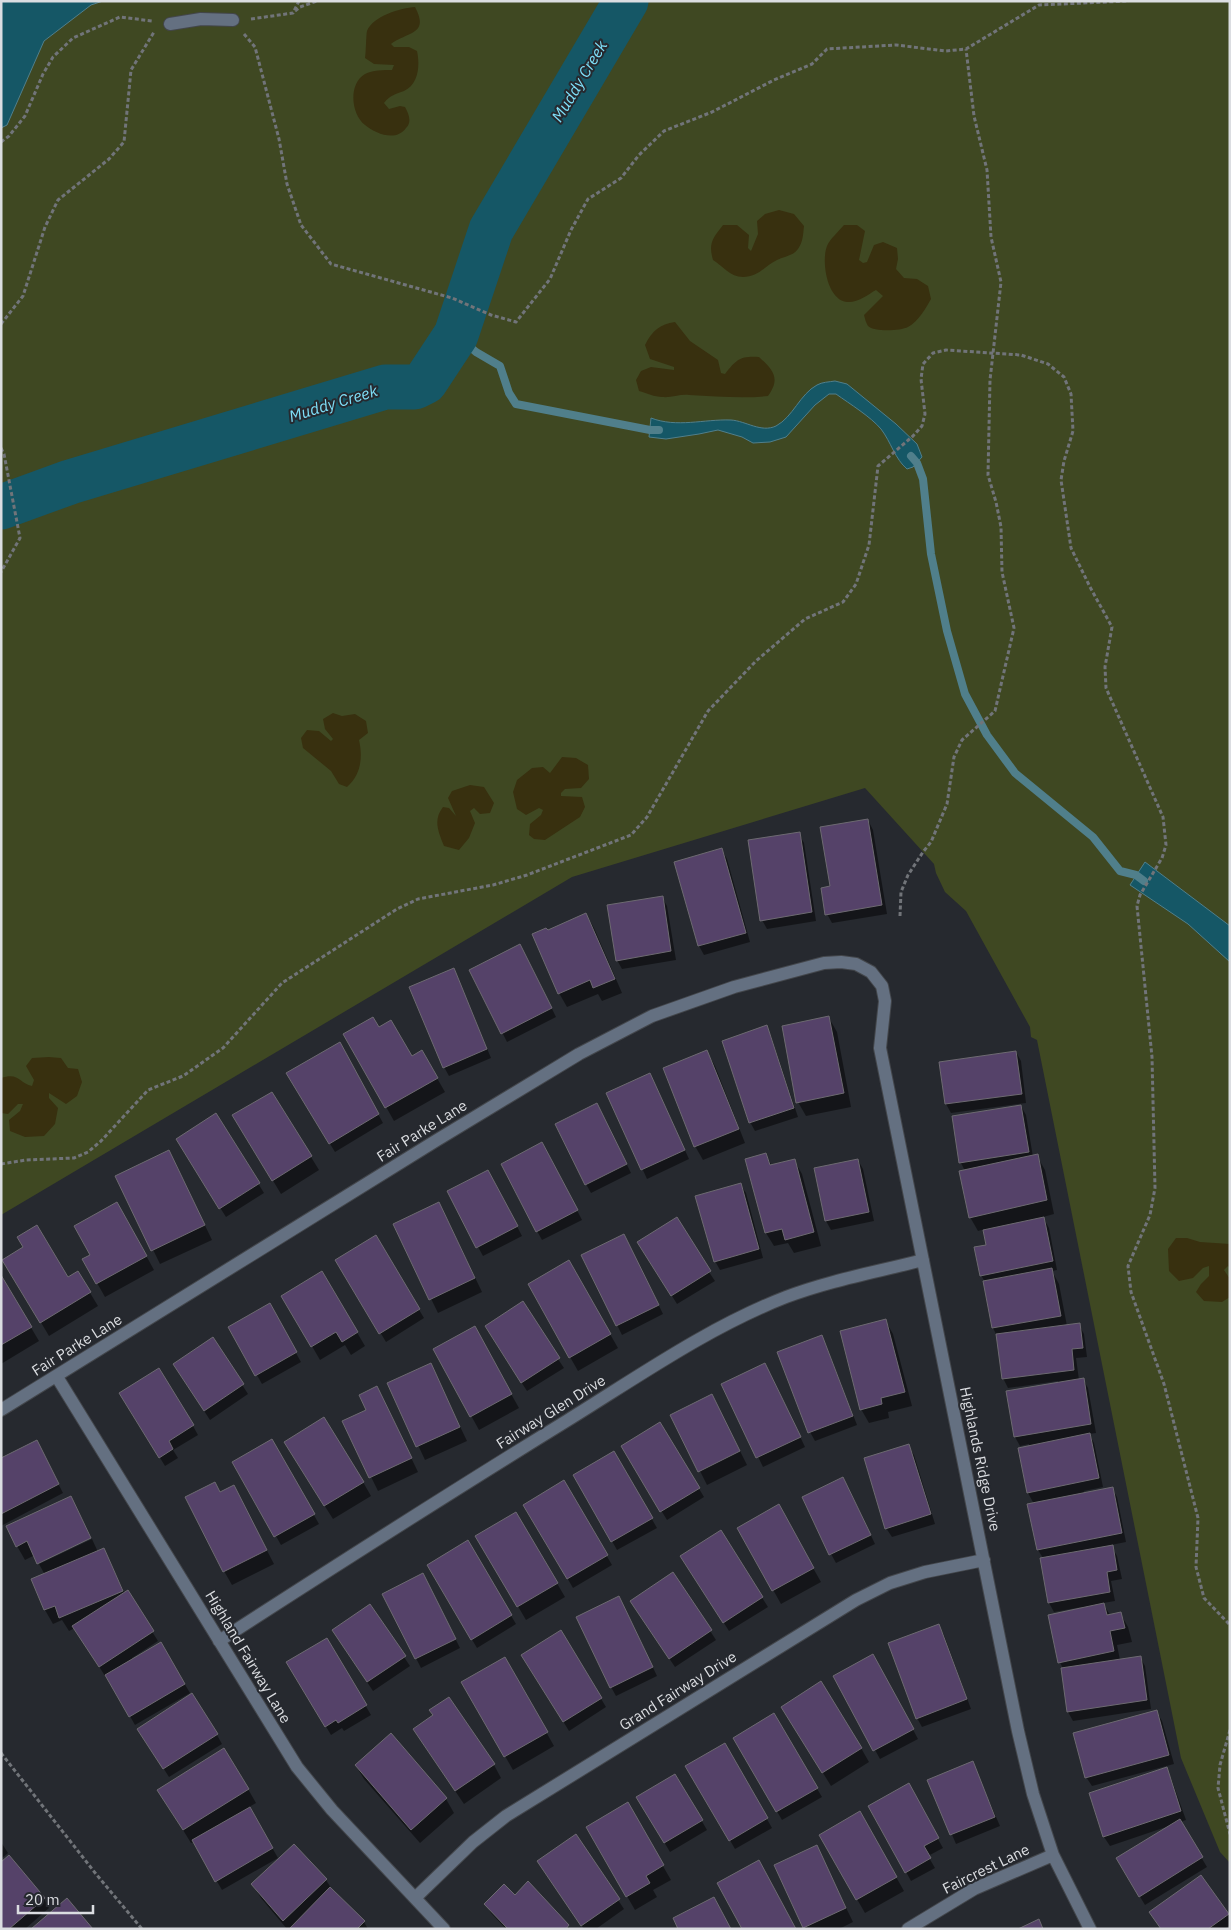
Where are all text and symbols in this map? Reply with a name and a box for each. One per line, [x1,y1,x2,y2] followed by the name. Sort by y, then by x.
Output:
[547,36,612,125] water label: Muddy Creek
[286,380,380,426] water label: Muddy Creek
[373,1095,470,1166] street label: Fair Parke Lane
[28,1309,125,1380] street label: Fair Parke Lane
[493,1370,609,1453] street label: Fairway Glen Drive
[956,1385,1005,1533] street label: Highlands Ridge Drive
[201,1587,296,1727] street label: Highland Fairway Lane
[615,1647,740,1734] street label: Grand Fairway Drive
[939,1839,1032,1898] street label: Faircrest Lane
[18,1882,92,1914] scale bar
[25,1890,60,1909] text: 20 m

